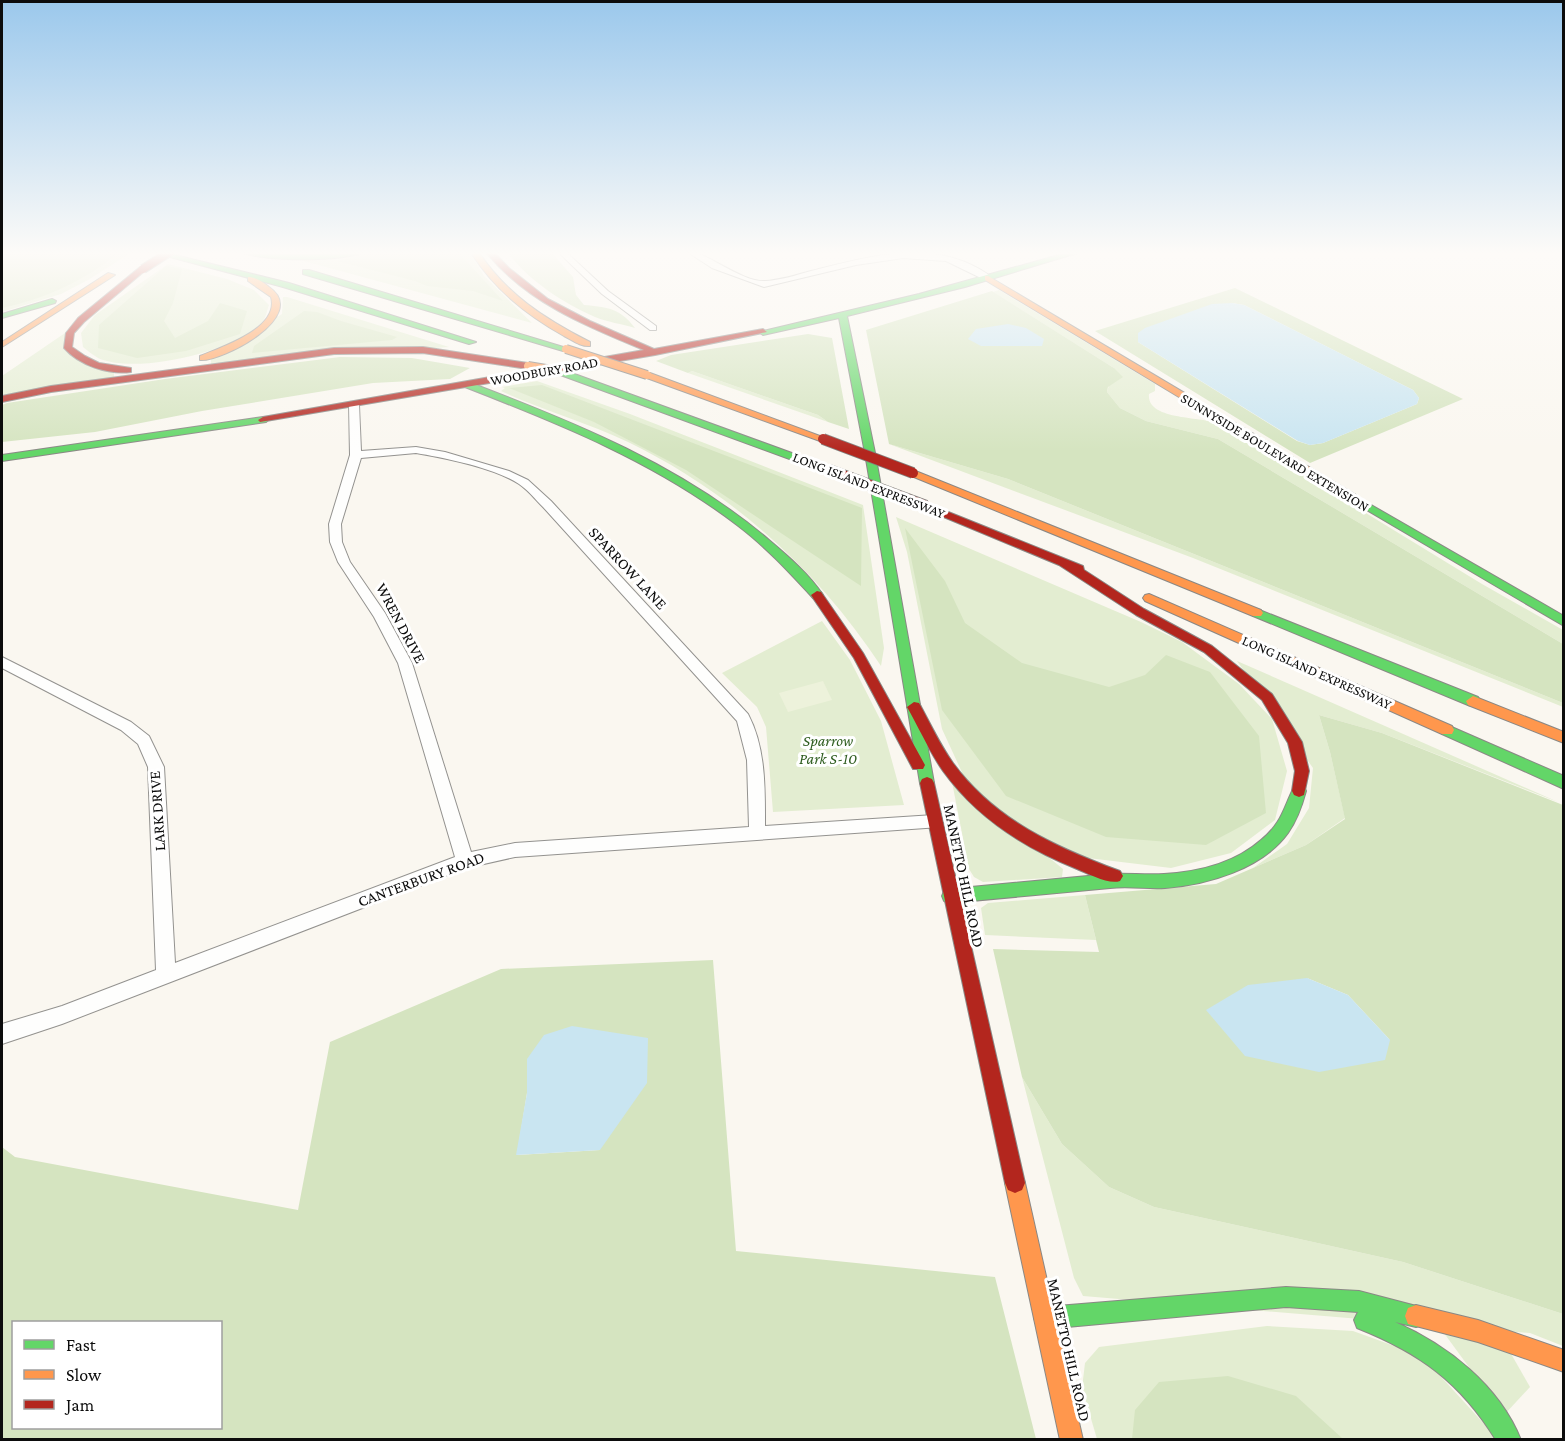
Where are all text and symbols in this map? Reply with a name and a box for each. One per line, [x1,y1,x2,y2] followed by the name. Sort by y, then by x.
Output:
[489,354,599,388] street label: WOODBURY ROAD
[1178,389,1372,515] street label: SUNNYSIDE BOULEVARD EXTENSION
[791,449,948,522] street label: LONG ISLAND EXPRESSWAY
[586,523,671,613] street label: SPARROW LANE
[373,580,429,666] street label: WREN DRIVE
[1240,632,1395,712] street label: LONG ISLAND EXPRESSWAY
[799,732,857,767] park label: Sparrow Park S-10
[146,770,168,852] street label: LARK DRIVE
[941,803,987,949] street label: MANETTO HILL ROAD
[355,848,487,910] street label: CANTERBURY ROAD
[1044,1277,1094,1423] street label: MANETTO HILL ROAD
[12,1321,222,1429] legend
[66,1335,97,1355] text: Fast
[66,1365,102,1385] text: Slow
[64,1395,95,1415] text: Jam

